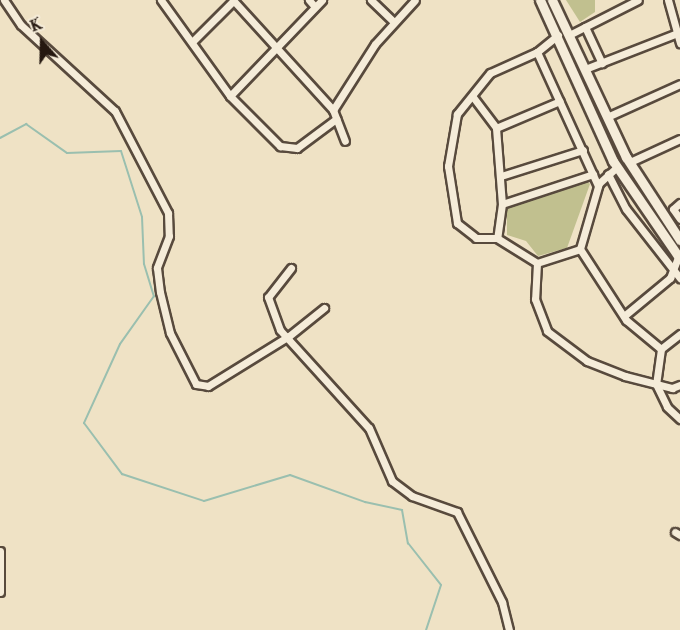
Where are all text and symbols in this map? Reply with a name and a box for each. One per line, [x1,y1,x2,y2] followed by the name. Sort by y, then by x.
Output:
[12,12,72,72] north arrow
[27,14,45,36] text: K

